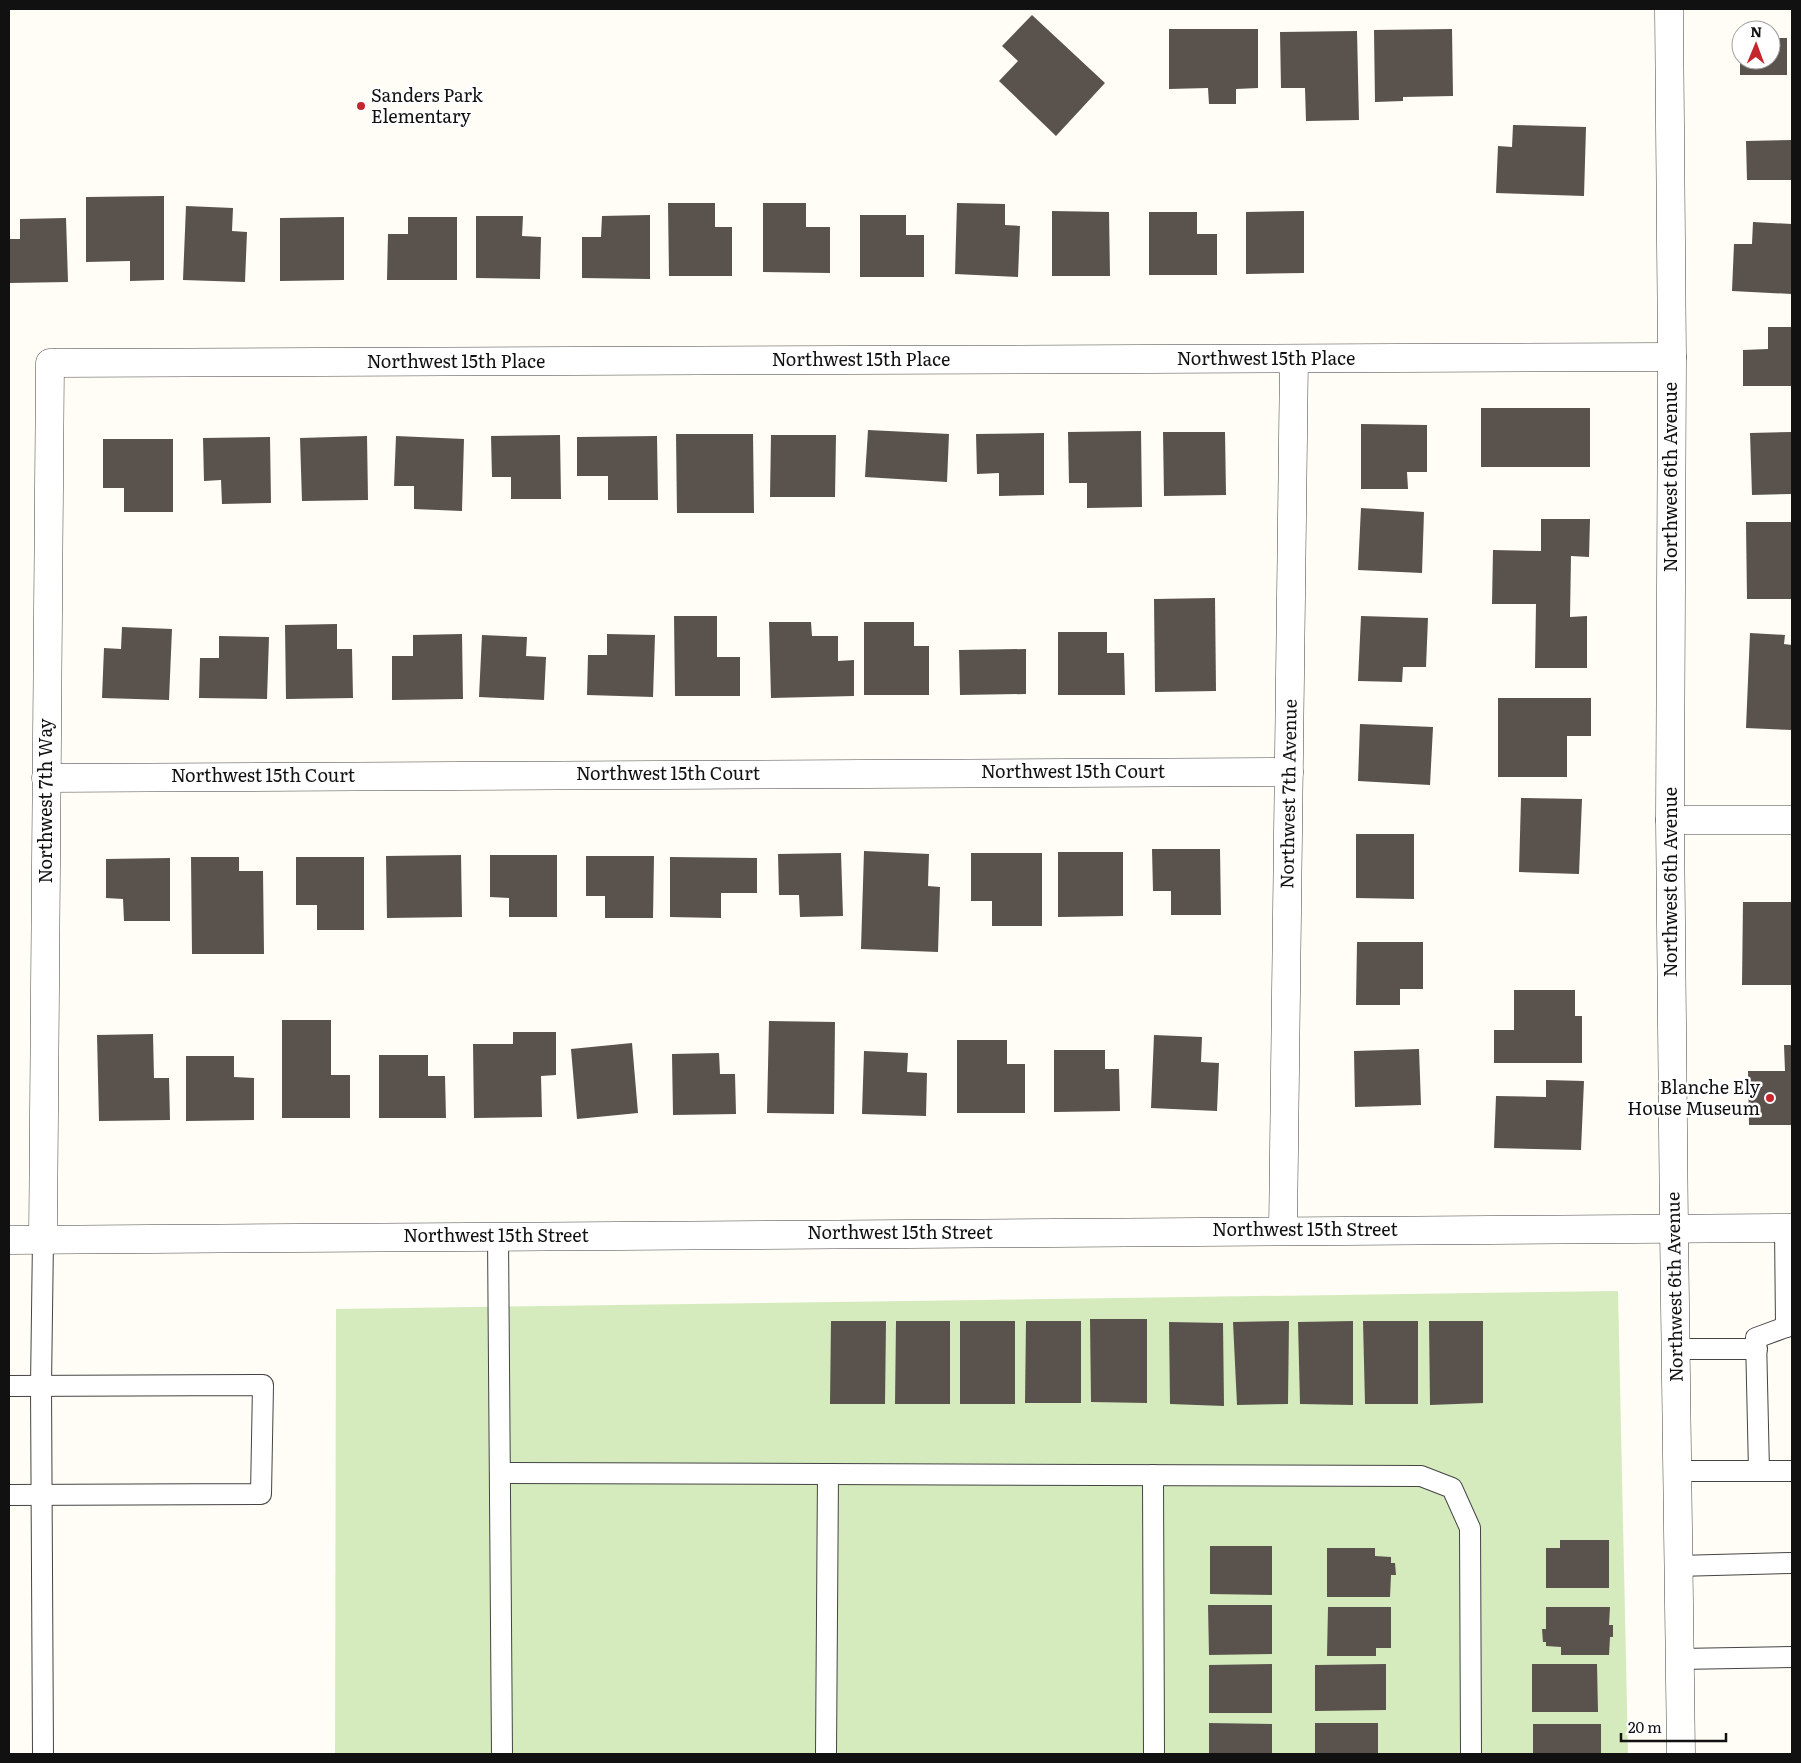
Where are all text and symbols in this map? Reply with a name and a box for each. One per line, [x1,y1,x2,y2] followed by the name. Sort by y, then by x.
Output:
[1731,20,1781,70] north arrow
[1750,21,1763,41] text: N
[371,81,484,129] place label: Sanders Park Elementary
[355,100,367,112] marker: Sanders Park Elementary
[1177,344,1355,371] street label: Northwest 15th Place
[772,345,950,372] street label: Northwest 15th Place
[367,347,545,374] street label: Northwest 15th Place
[1656,382,1683,572] street label: Northwest 6th Avenue
[1272,699,1303,889] street label: Northwest 7th Avenue
[31,718,58,884] street label: Northwest 7th Way
[981,757,1166,784] street label: Northwest 15th Court
[576,759,761,786] street label: Northwest 15th Court
[171,761,356,788] street label: Northwest 15th Court
[1656,787,1683,977] street label: Northwest 6th Avenue
[1627,1073,1761,1121] place label: Blanche Ely House Museum
[1764,1092,1776,1104] marker: Blanche Ely House Museum
[1658,1192,1689,1382] street label: Northwest 6th Avenue
[1212,1215,1398,1242] street label: Northwest 15th Street
[807,1218,993,1245] street label: Northwest 15th Street
[403,1221,589,1248] street label: Northwest 15th Street
[1621,1710,1726,1742] scale bar
[1628,1715,1662,1738] text: 20 m

